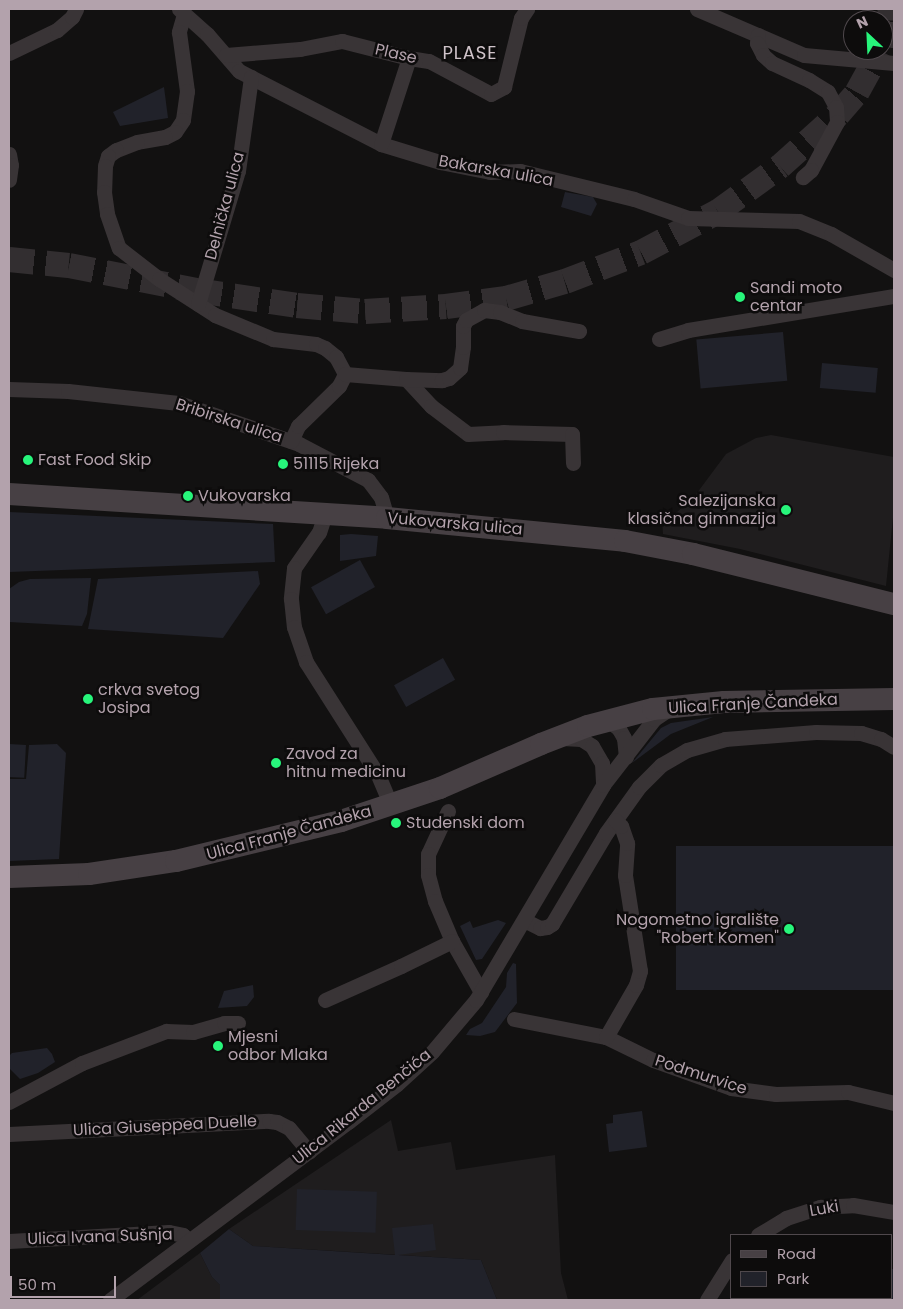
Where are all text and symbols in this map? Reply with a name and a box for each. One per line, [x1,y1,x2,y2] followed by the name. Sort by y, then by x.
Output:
[843,10,893,60] north arrow
[853,11,871,34] text: N
[373,40,419,68] street label: Plase
[442,42,498,64] district label: PLASE
[201,150,249,262] street label: Delnička ulica
[437,151,555,191] street label: Bakarska ulica
[750,278,842,316] place label: Sandi moto centar
[734,291,746,303] marker: Sandi moto centar
[173,395,285,447] street label: Bribirska ulica
[38,450,151,470] place label: Fast Food Skip
[22,454,34,466] marker: Fast Food Skip
[293,454,379,474] place label: 51115 Rijeka
[277,458,289,470] marker: 51115 Rijeka
[198,486,291,506] place label: Vukovarska
[182,490,194,502] marker: Vukovarska
[627,491,776,529] place label: Salezijanska klasična gimnazija
[780,504,792,516] marker: Salezijanska klasična gimnazija
[387,509,523,539] street label: Vukovarska ulica
[98,680,200,718] place label: crkva svetog Josipa
[668,690,838,718] street label: Ulica Franje Čandeka
[82,693,94,705] marker: crkva svetog Josipa
[286,744,406,782] place label: Zavod za hitnu medicinu
[270,757,282,769] marker: Zavod za hitnu medicinu
[204,802,374,864] street label: Ulica Franje Čandeka
[406,813,525,833] place label: Studenski dom
[390,817,402,829] marker: Studenski dom
[616,910,779,948] place label: Nogometno igralište "Robert Komen"
[783,923,795,935] marker: Nogometno igralište "Robert Komen"
[228,1027,328,1065] place label: Mjesni odbor Mlaka
[212,1040,224,1052] marker: Mjesni odbor Mlaka
[289,1045,435,1169] street label: Ulica Rikarda Benčića
[653,1051,749,1099] street label: Podmurvice
[72,1112,258,1140] street label: Ulica Giuseppea Duelle
[808,1197,840,1221] street label: Luki
[27,1225,173,1249] street label: Ulica Ivana Sušnja
[730,1234,893,1299] legend
[777,1243,816,1264] text: Road
[12,1266,119,1298] scale bar
[777,1268,809,1289] text: Park
[18,1274,56,1295] text: 50 m

